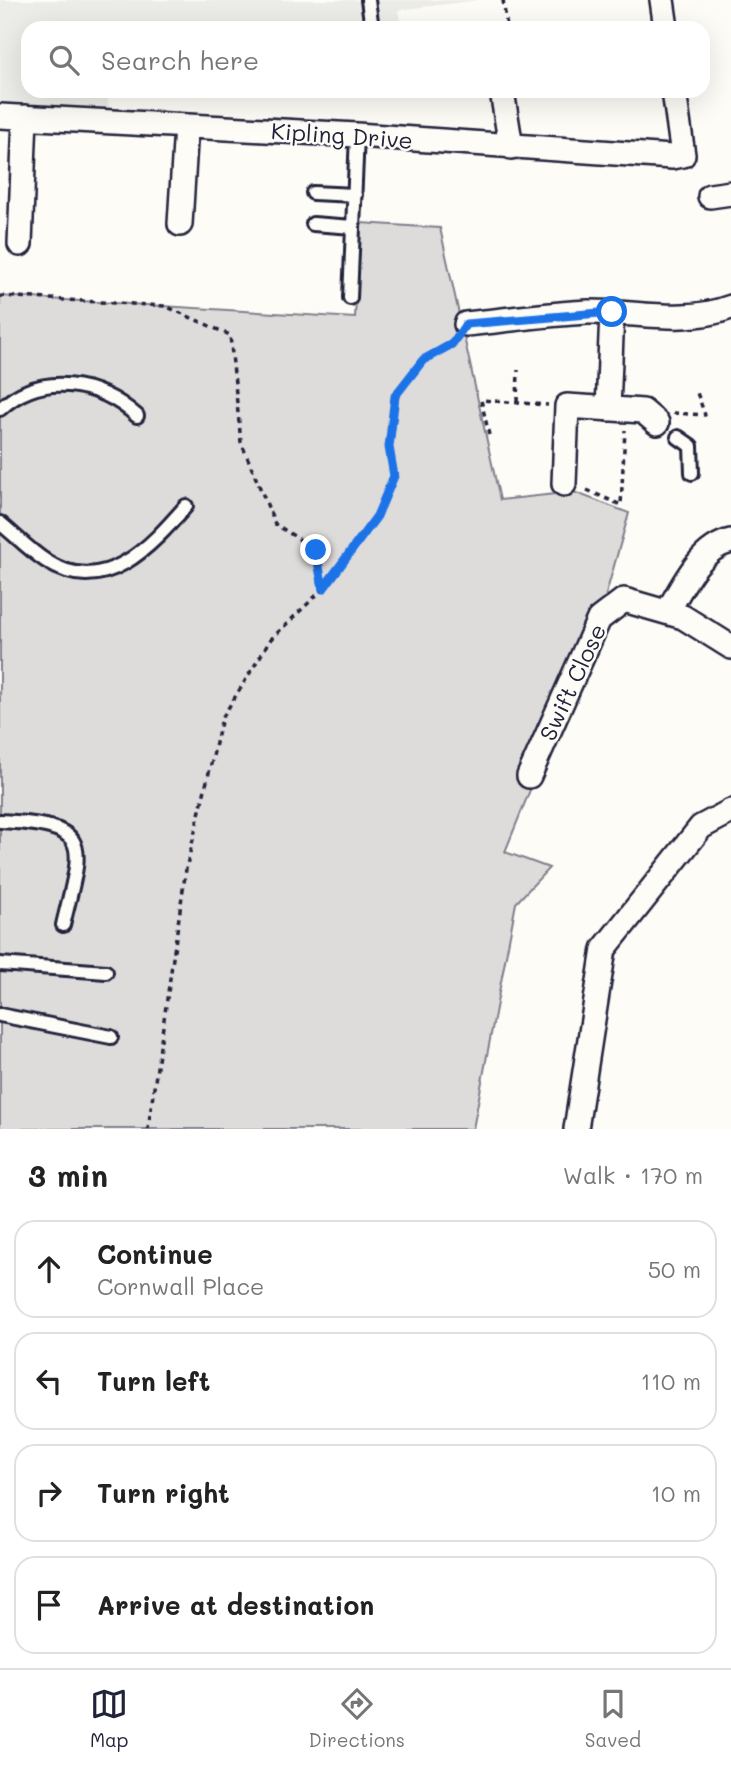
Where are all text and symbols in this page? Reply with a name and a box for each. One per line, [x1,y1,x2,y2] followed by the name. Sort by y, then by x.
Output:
[21,21,710,98] search box
[45,41,83,79] icon: search
[101,43,259,77] text: Search here
[270,115,414,155] street label: Kipling Drive
[596,296,627,327] route start
[300,534,331,565] route end
[532,619,612,745] street label: Swift Close
[28,1155,108,1195] text: 3 min
[563,1160,703,1190] text: Walk · 170 m
[97,1237,213,1271] text: Continue
[30,1250,68,1288] icon: ahead
[648,1254,701,1284] text: 50 m
[97,1271,264,1301] text: Cornwall Place
[30,1362,68,1400] icon: left
[97,1364,210,1398] text: Turn left
[641,1366,701,1396] text: 110 m
[30,1474,68,1512] icon: right
[97,1476,230,1510] text: Turn right
[651,1478,701,1508] text: 10 m
[30,1586,68,1624] icon: arrive
[97,1588,374,1622] text: Arrive at destination
[90,1685,129,1752] tab: Map
[308,1685,405,1752] tab: Directions
[585,1685,641,1752] tab: Saved

